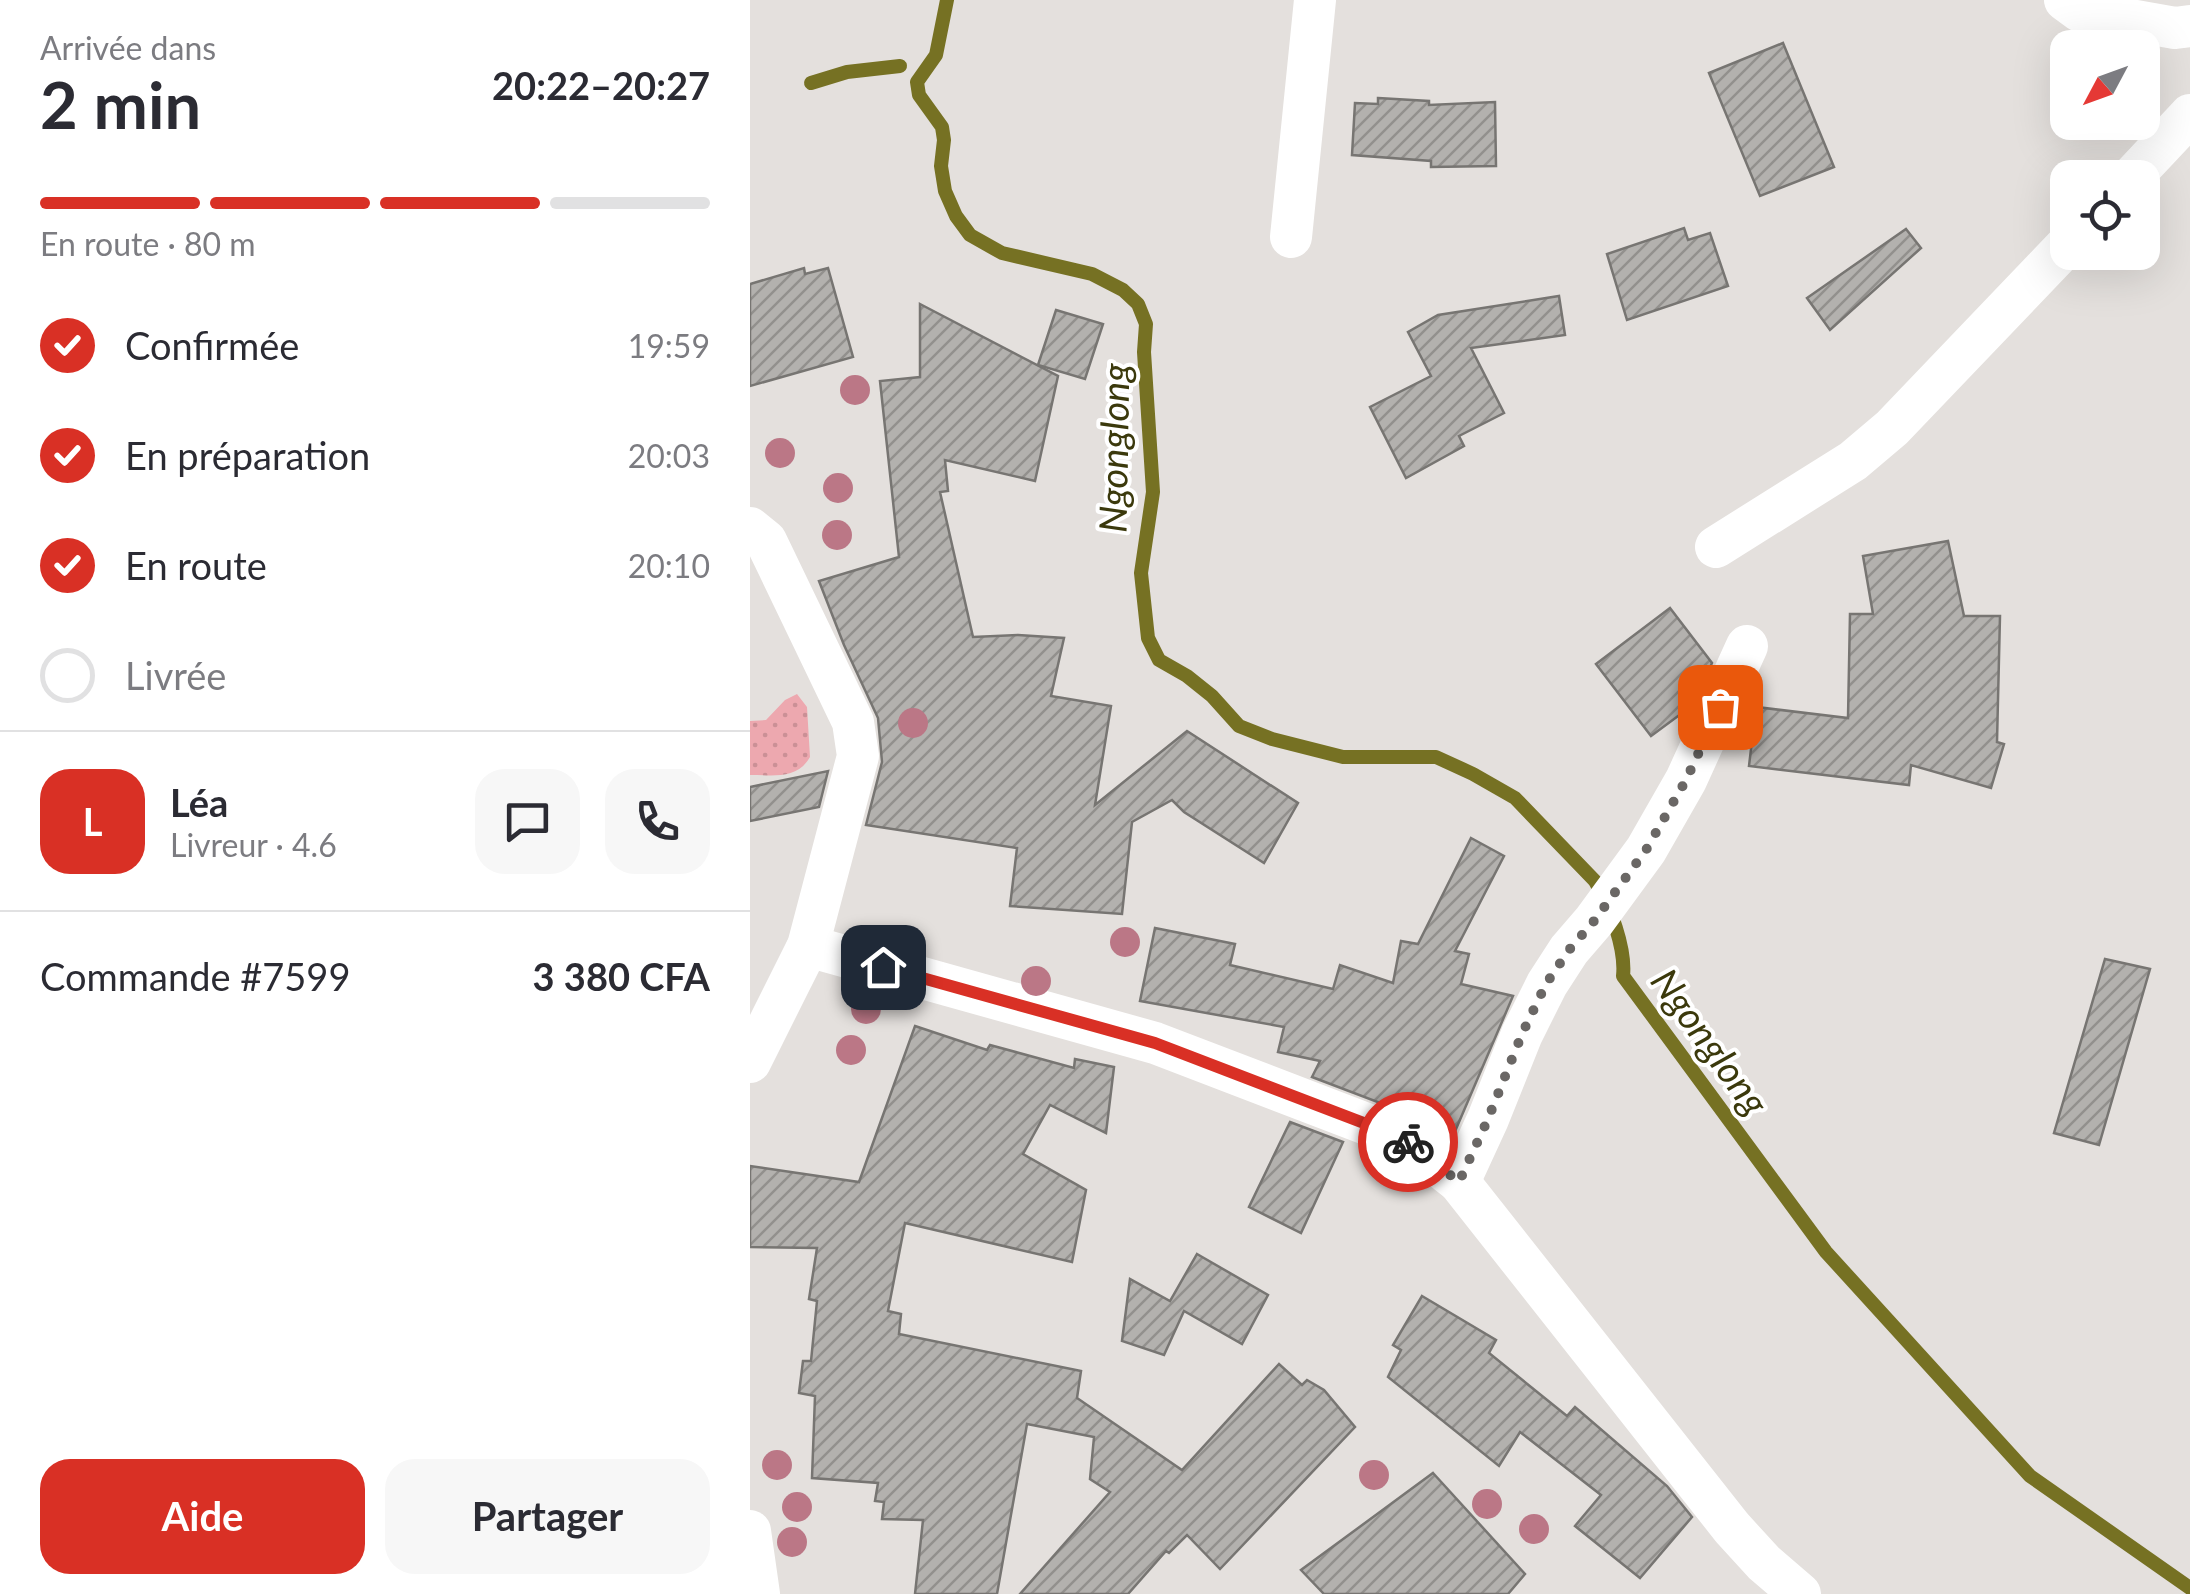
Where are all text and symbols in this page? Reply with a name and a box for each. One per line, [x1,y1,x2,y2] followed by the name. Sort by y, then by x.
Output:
[40,28,216,67] text: Arrivée dans
[2050,30,2160,140] north arrow
[2050,30,2160,270] map controls
[492,62,710,108] text: 20:22–20:27
[40,65,201,143] text: 2 min
[2050,160,2160,270] button: locate
[40,224,256,263] text: En route · 80 m
[40,318,95,373] icon: check
[125,322,299,368] text: Confirmée
[628,326,710,365] text: 19:59
[1089,362,1137,533] water label: Ngonglong
[40,428,95,483] icon: check
[125,432,370,478] text: En préparation
[628,436,710,475] text: 20:03
[40,538,95,593] icon: check
[125,542,267,588] text: En route
[628,546,710,585] text: 20:10
[125,652,226,698] text: Livrée
[1678,665,1763,750] pin
[1693,680,1748,735] icon: bag
[475,769,580,874] button: chat
[605,769,710,874] button: phone
[170,779,228,825] text: Léa
[83,798,102,844] text: L
[170,825,337,864] text: Livreur · 4.6
[841,925,926,1010] pin
[856,940,911,995] icon: home
[40,953,350,999] text: Commande #7599
[533,953,710,999] text: 3 380 CFA
[1643,959,1780,1124] water label: Ngonglong
[1358,1092,1458,1192] courier
[1381,1115,1436,1170] icon: bike
[40,1459,365,1574] button: Aide
[385,1459,710,1574] button: Partager

